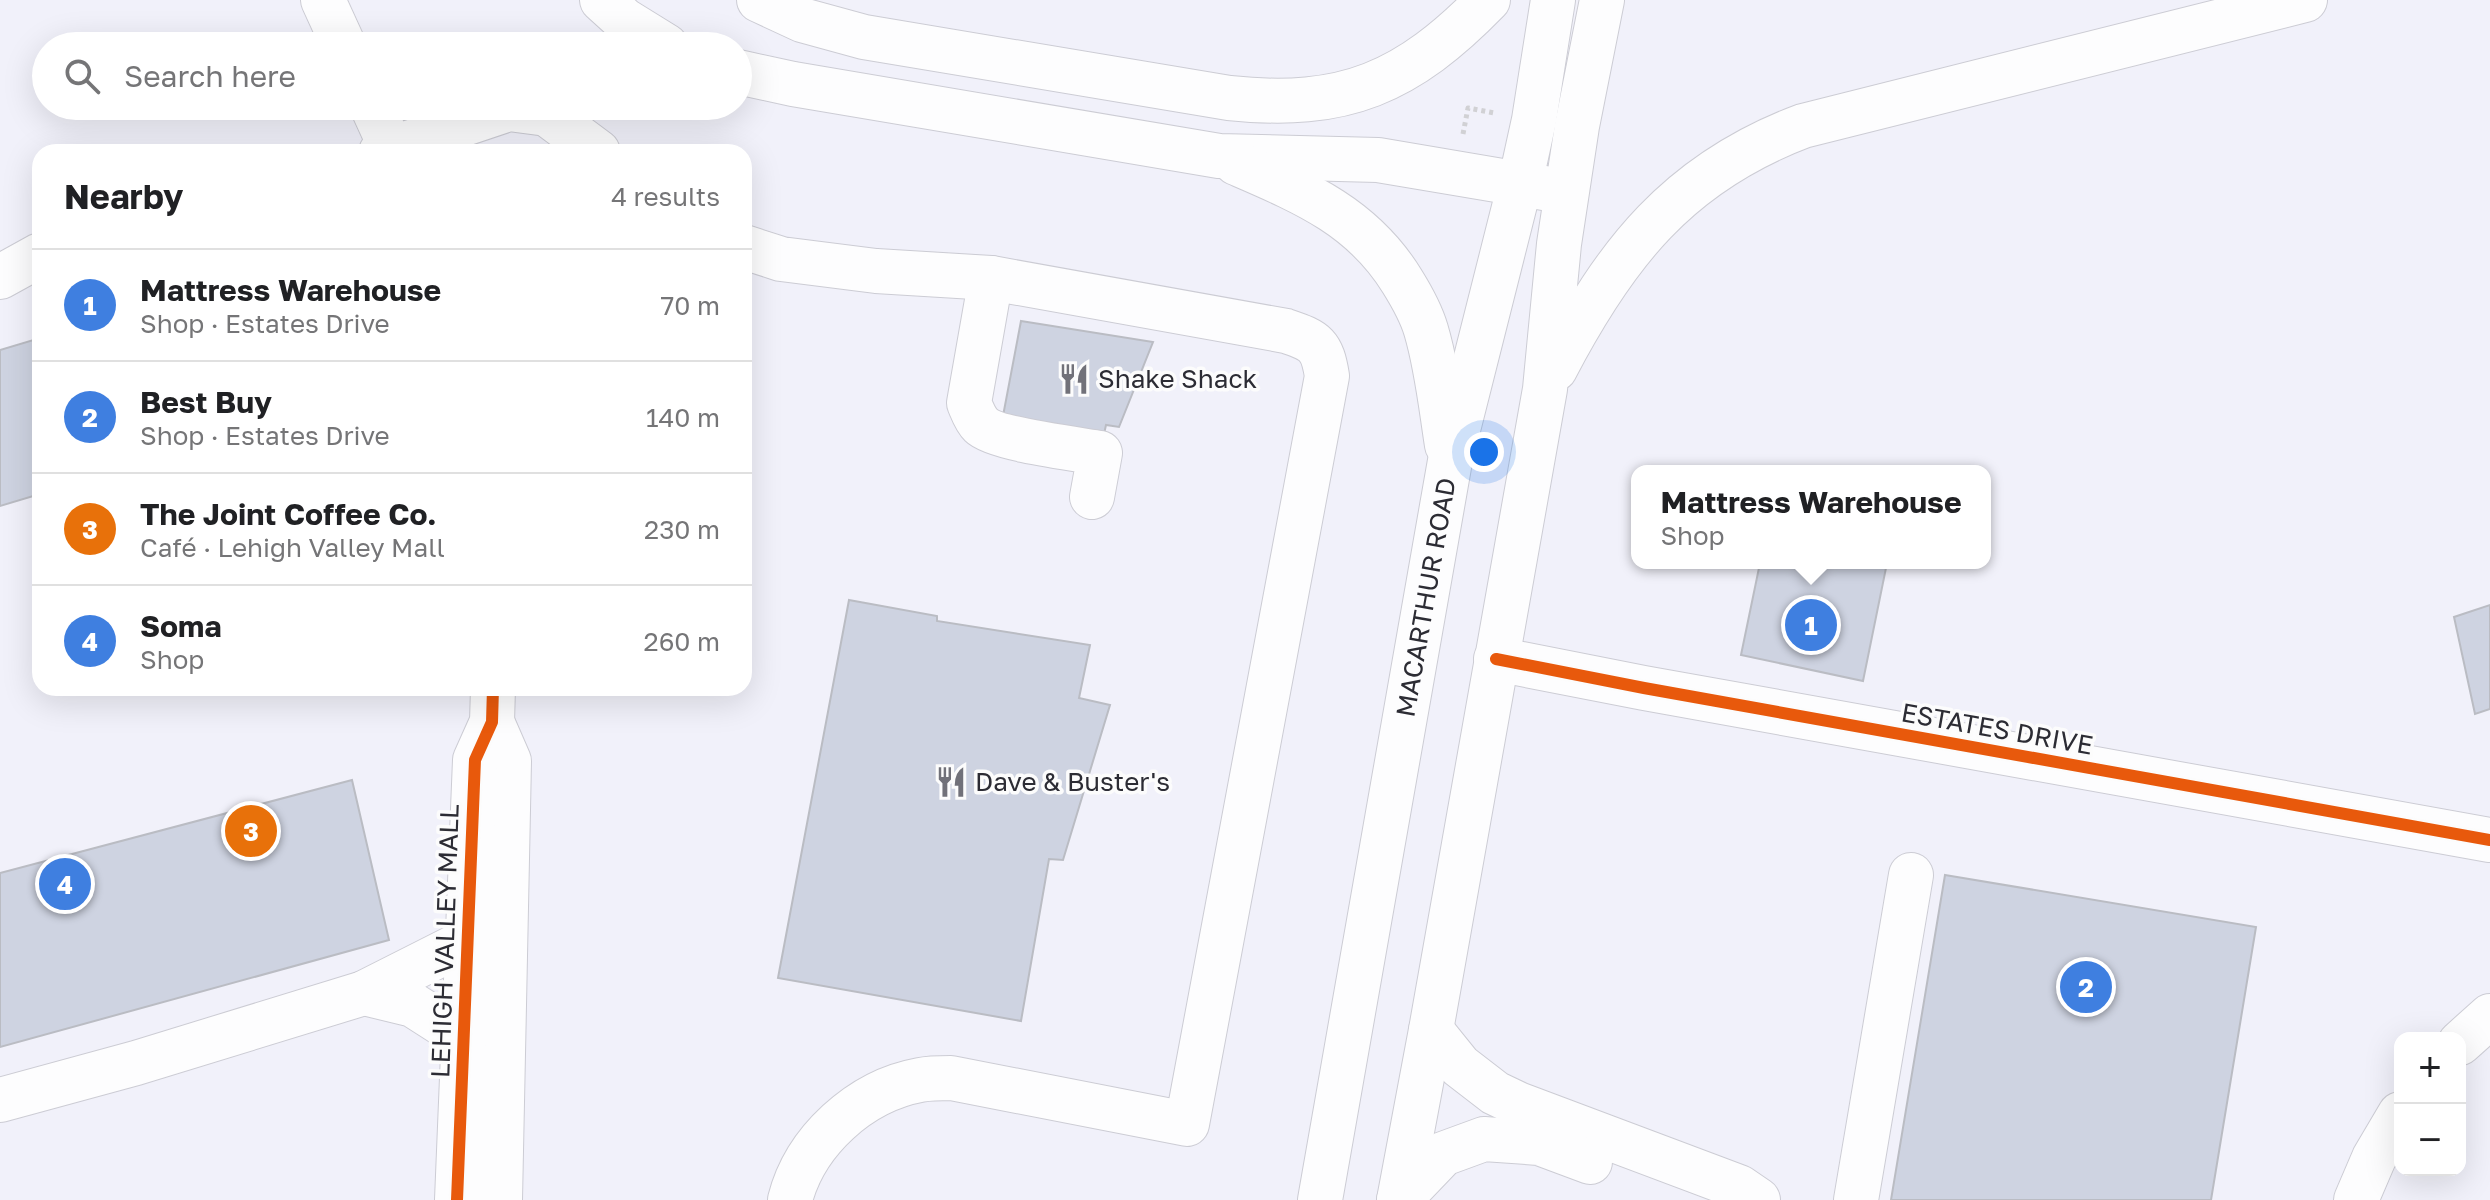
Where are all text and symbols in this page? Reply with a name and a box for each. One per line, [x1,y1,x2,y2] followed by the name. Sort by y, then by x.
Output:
[32,32,752,120] search box
[60,54,104,98] icon: search
[124,58,296,94] text: Search here
[64,176,184,216] text: Nearby
[611,181,720,212] text: 4 results
[140,272,441,308] text: Mattress Warehouse
[83,290,97,321] text: 1
[661,290,720,321] text: 70 m
[140,308,390,339] text: Shop · Estates Drive
[1057,362,1091,396] restaurant icon: Shake Shack
[1098,363,1258,394] place label: Shake Shack
[140,384,272,420] text: Best Buy
[82,402,98,433] text: 2
[646,402,720,433] text: 140 m
[140,420,390,451] text: Shop · Estates Drive
[1464,432,1504,472] your location
[1631,465,1991,569] popup
[1389,475,1462,719] street label: MACARTHUR ROAD
[1660,484,1962,520] text: Mattress Warehouse
[140,496,437,532] text: The Joint Coffee Co.
[82,514,98,545] text: 3
[644,514,720,545] text: 230 m
[1660,520,1725,551] text: Shop
[140,532,445,563] text: Café · Lehigh Valley Mall
[1785,595,1837,655] pin: 1
[140,608,222,644] text: Soma
[82,626,98,657] text: 4
[644,626,720,657] text: 260 m
[140,644,204,675] text: Shop
[1899,696,2095,761] street label: ESTATES DRIVE
[934,765,968,799] restaurant icon: Dave & Buster's
[975,766,1170,797] place label: Dave & Buster's
[225,801,277,861] pin: 3
[424,803,465,1078] street label: LEHIGH VALLEY MALL
[39,854,91,914] pin: 4
[2060,957,2112,1017] pin: 2
[2394,1032,2466,1176] map controls
[2394,1032,2466,1104] button: +
[2394,1104,2466,1176] button: −

